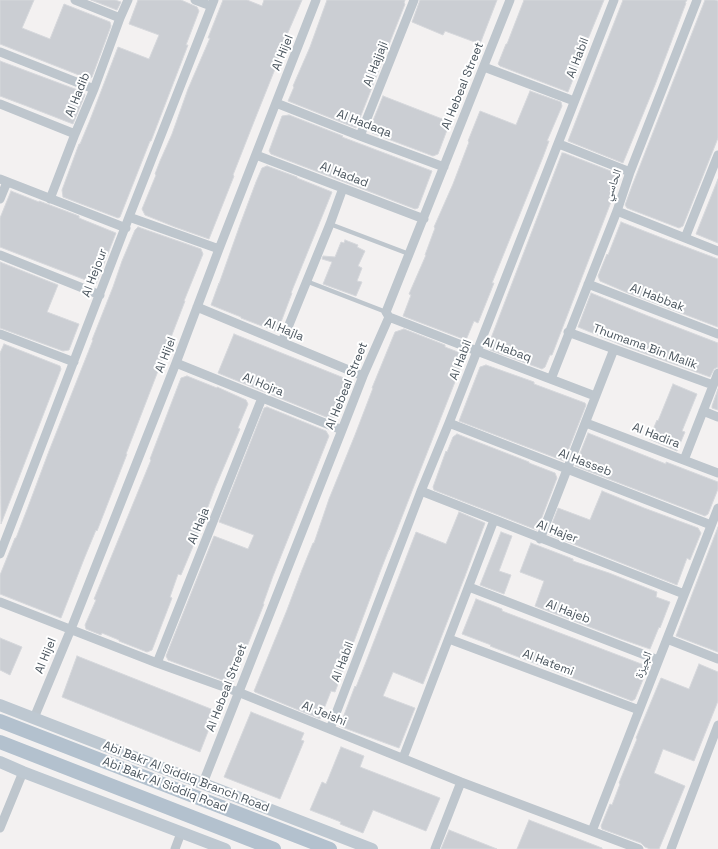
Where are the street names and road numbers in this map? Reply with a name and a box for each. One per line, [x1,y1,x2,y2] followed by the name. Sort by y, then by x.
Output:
[269,33,297,73] street label: Al Hijel
[564,36,592,80] street label: Al Habil
[361,39,391,89] street label: Al Hajjaji
[439,40,487,132] street label: Al Hebeal Street
[63,71,93,119] street label: Al Hadib
[335,107,393,141] street label: Al Hadaqa
[318,159,370,191] street label: Al Hadad
[601,167,625,203] street label: الحاسي
[79,247,111,299] street label: Al Hejour
[628,281,686,315] street label: Al Habbak
[262,316,306,344] street label: Al Hajla
[591,321,699,373] street label: Thumama Bin Malik
[153,335,179,375] street label: Al Hijel
[481,335,533,365] street label: Al Habaq
[447,338,475,382] street label: Al Habil
[323,340,371,432] street label: Al Hebeal Street
[240,370,286,400] street label: Al Hojra
[630,420,682,452] street label: Al Hadira
[556,446,614,480] street label: Al Hasseb
[185,506,213,546] street label: Al Haja
[534,518,580,546] street label: Al Hajer
[544,597,592,627] street label: Al Hajeb
[32,636,60,676] street label: Al Hijel
[329,640,357,684] street label: Al Habil
[204,642,250,734] street label: Al Hebeal Street
[520,647,576,679] street label: Al Hatemi
[632,650,656,680] street label: الجيزة
[299,699,349,729] street label: Al Jeishi
[101,739,271,815] street label: Abi Bakr Al Siddiq Branch Road
[100,754,230,816] street label: Abi Bakr Al Siddiq Road

